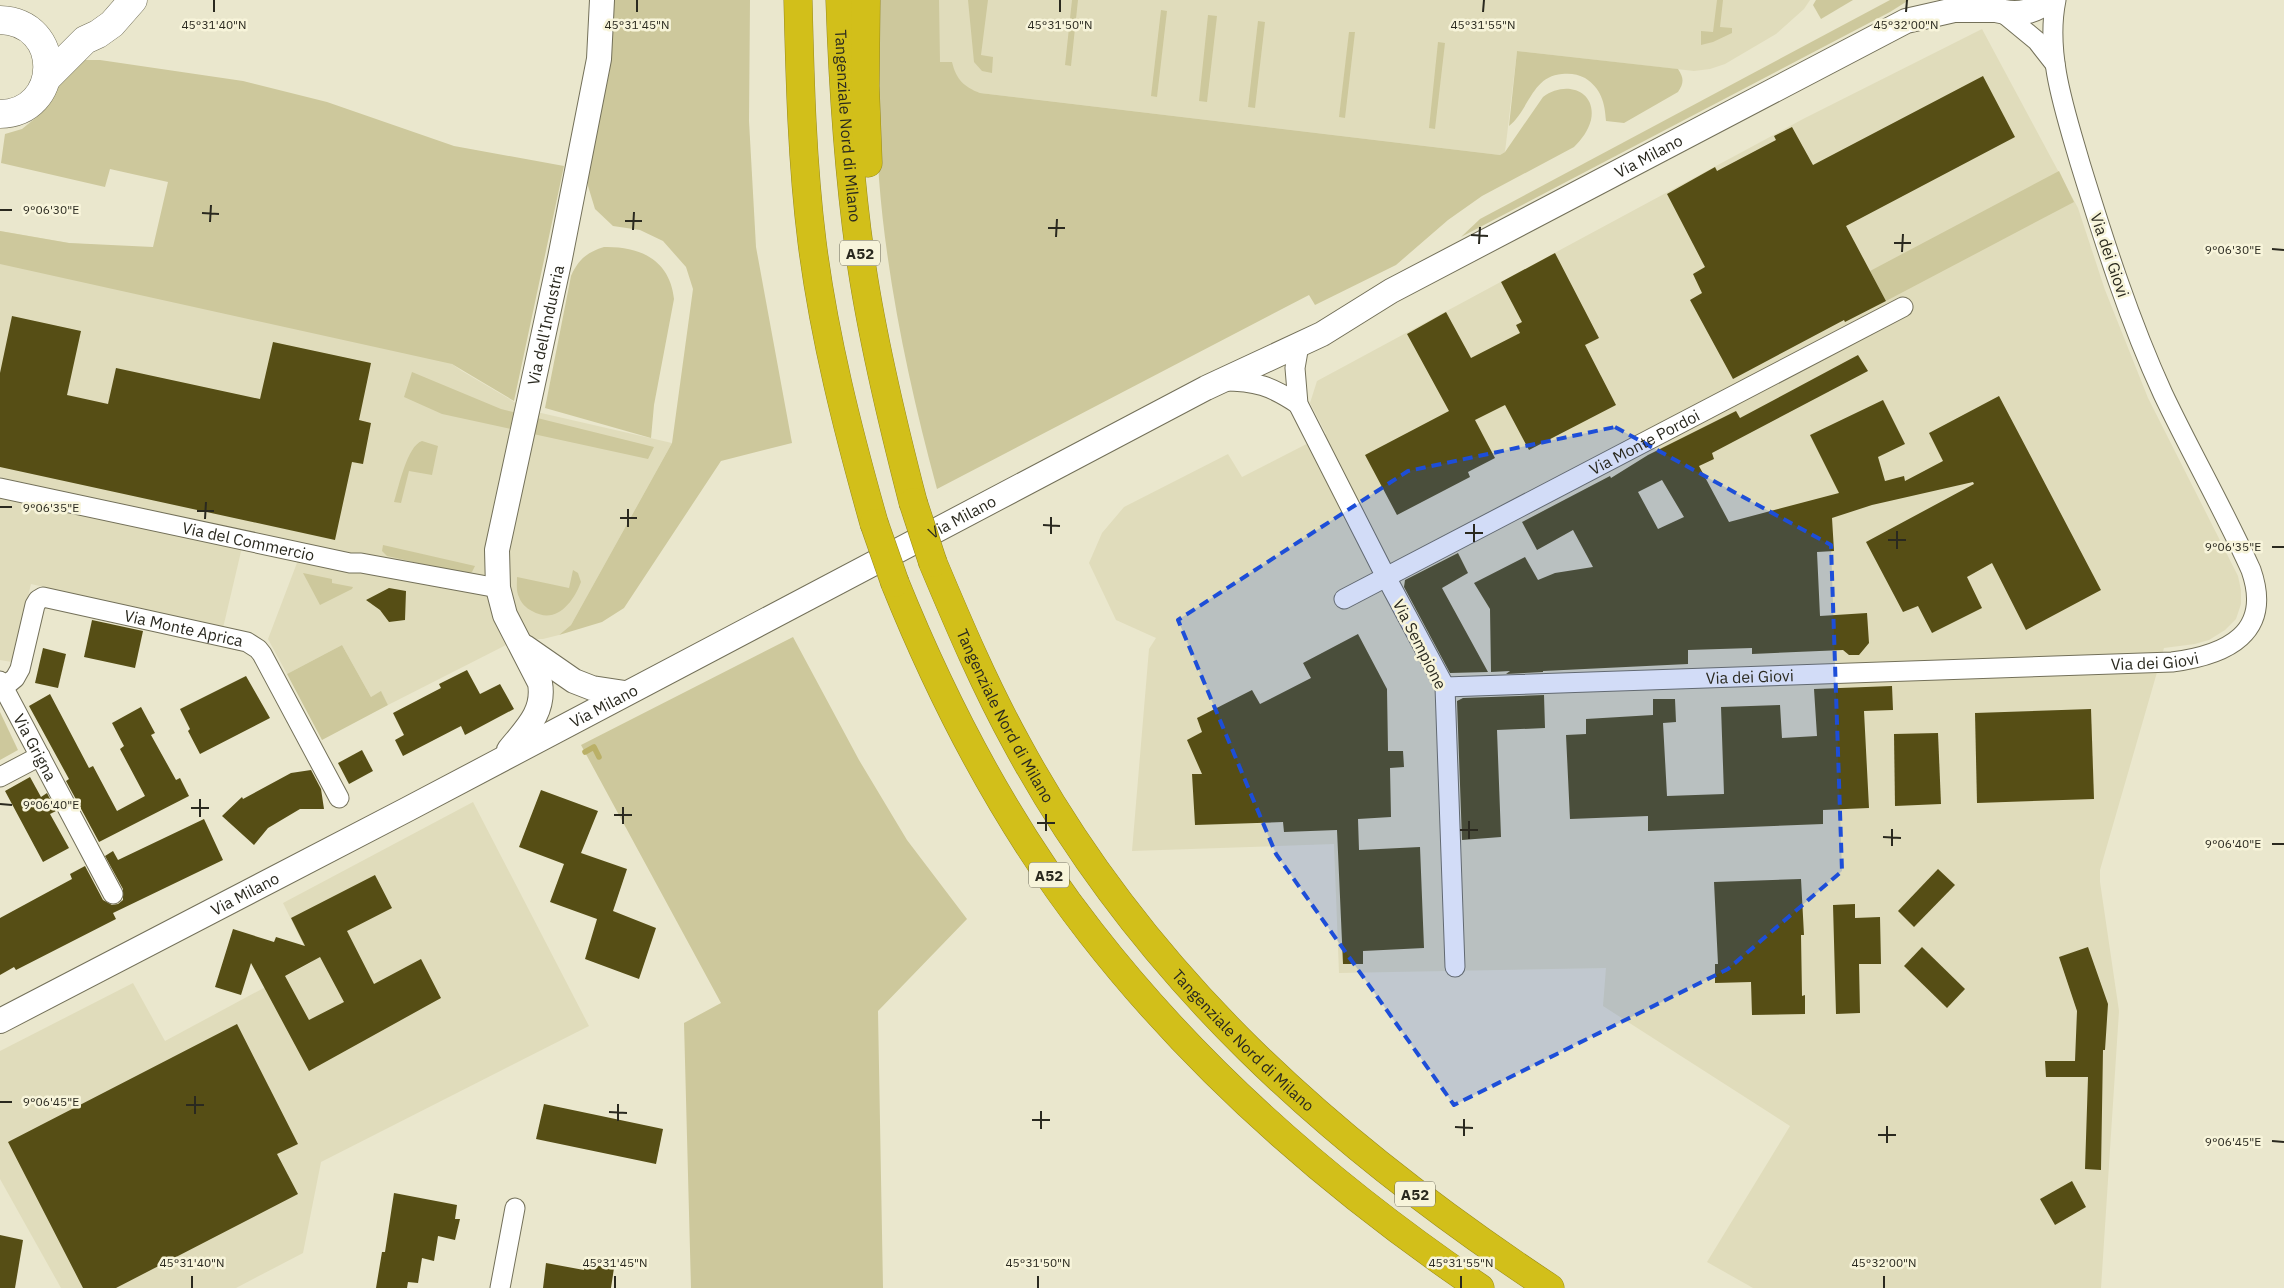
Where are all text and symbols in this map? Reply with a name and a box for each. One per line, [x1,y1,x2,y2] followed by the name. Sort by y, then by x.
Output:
[181,17,247,32] text: 45°31'40"N
[604,17,670,32] text: 45°31'45"N
[1027,17,1093,32] text: 45°31'50"N
[1450,17,1516,32] text: 45°31'55"N
[1873,17,1939,32] text: 45°32'00"N
[831,29,866,223] street label: Tangenziale Nord di Milano
[1611,130,1686,182] street label: Via Milano
[23,202,79,217] text: 9°06'30"E
[2086,210,2134,300] street label: Via dei Giovi
[840,240,880,266] road number: A52
[2205,242,2261,257] text: 9°06'30"E
[523,263,568,387] street label: Via dell'Industria
[1586,405,1703,479] street label: Via Monte Pordoi
[924,491,999,543] street label: Via Milano
[23,500,79,515] text: 9°06'35"E
[180,517,316,565] street label: Via del Commercio
[2205,539,2261,554] text: 9°06'35"E
[1389,596,1451,692] street label: Via Sempione
[122,605,246,651] street label: Via Monte Aprica
[952,626,1058,806] street label: Tangenziale Nord di Milano
[2110,647,2200,674] street label: Via dei Giovi
[1706,665,1794,688] street label: Via dei Giovi
[566,680,641,732] street label: Via Milano
[9,710,61,785] street label: Via Grigna
[23,797,79,812] text: 9°06'40"E
[2205,836,2261,851] text: 9°06'40"E
[1029,862,1069,888] road number: A52
[207,868,282,920] street label: Via Milano
[1168,965,1319,1115] street label: Tangenziale Nord di Milano
[23,1094,79,1109] text: 9°06'45"E
[2205,1134,2261,1149] text: 9°06'45"E
[1395,1182,1435,1206] road number: A52
[159,1255,225,1270] text: 45°31'40"N
[582,1255,648,1270] text: 45°31'45"N
[1005,1255,1071,1270] text: 45°31'50"N
[1428,1255,1494,1270] text: 45°31'55"N
[1851,1255,1917,1270] text: 45°32'00"N

